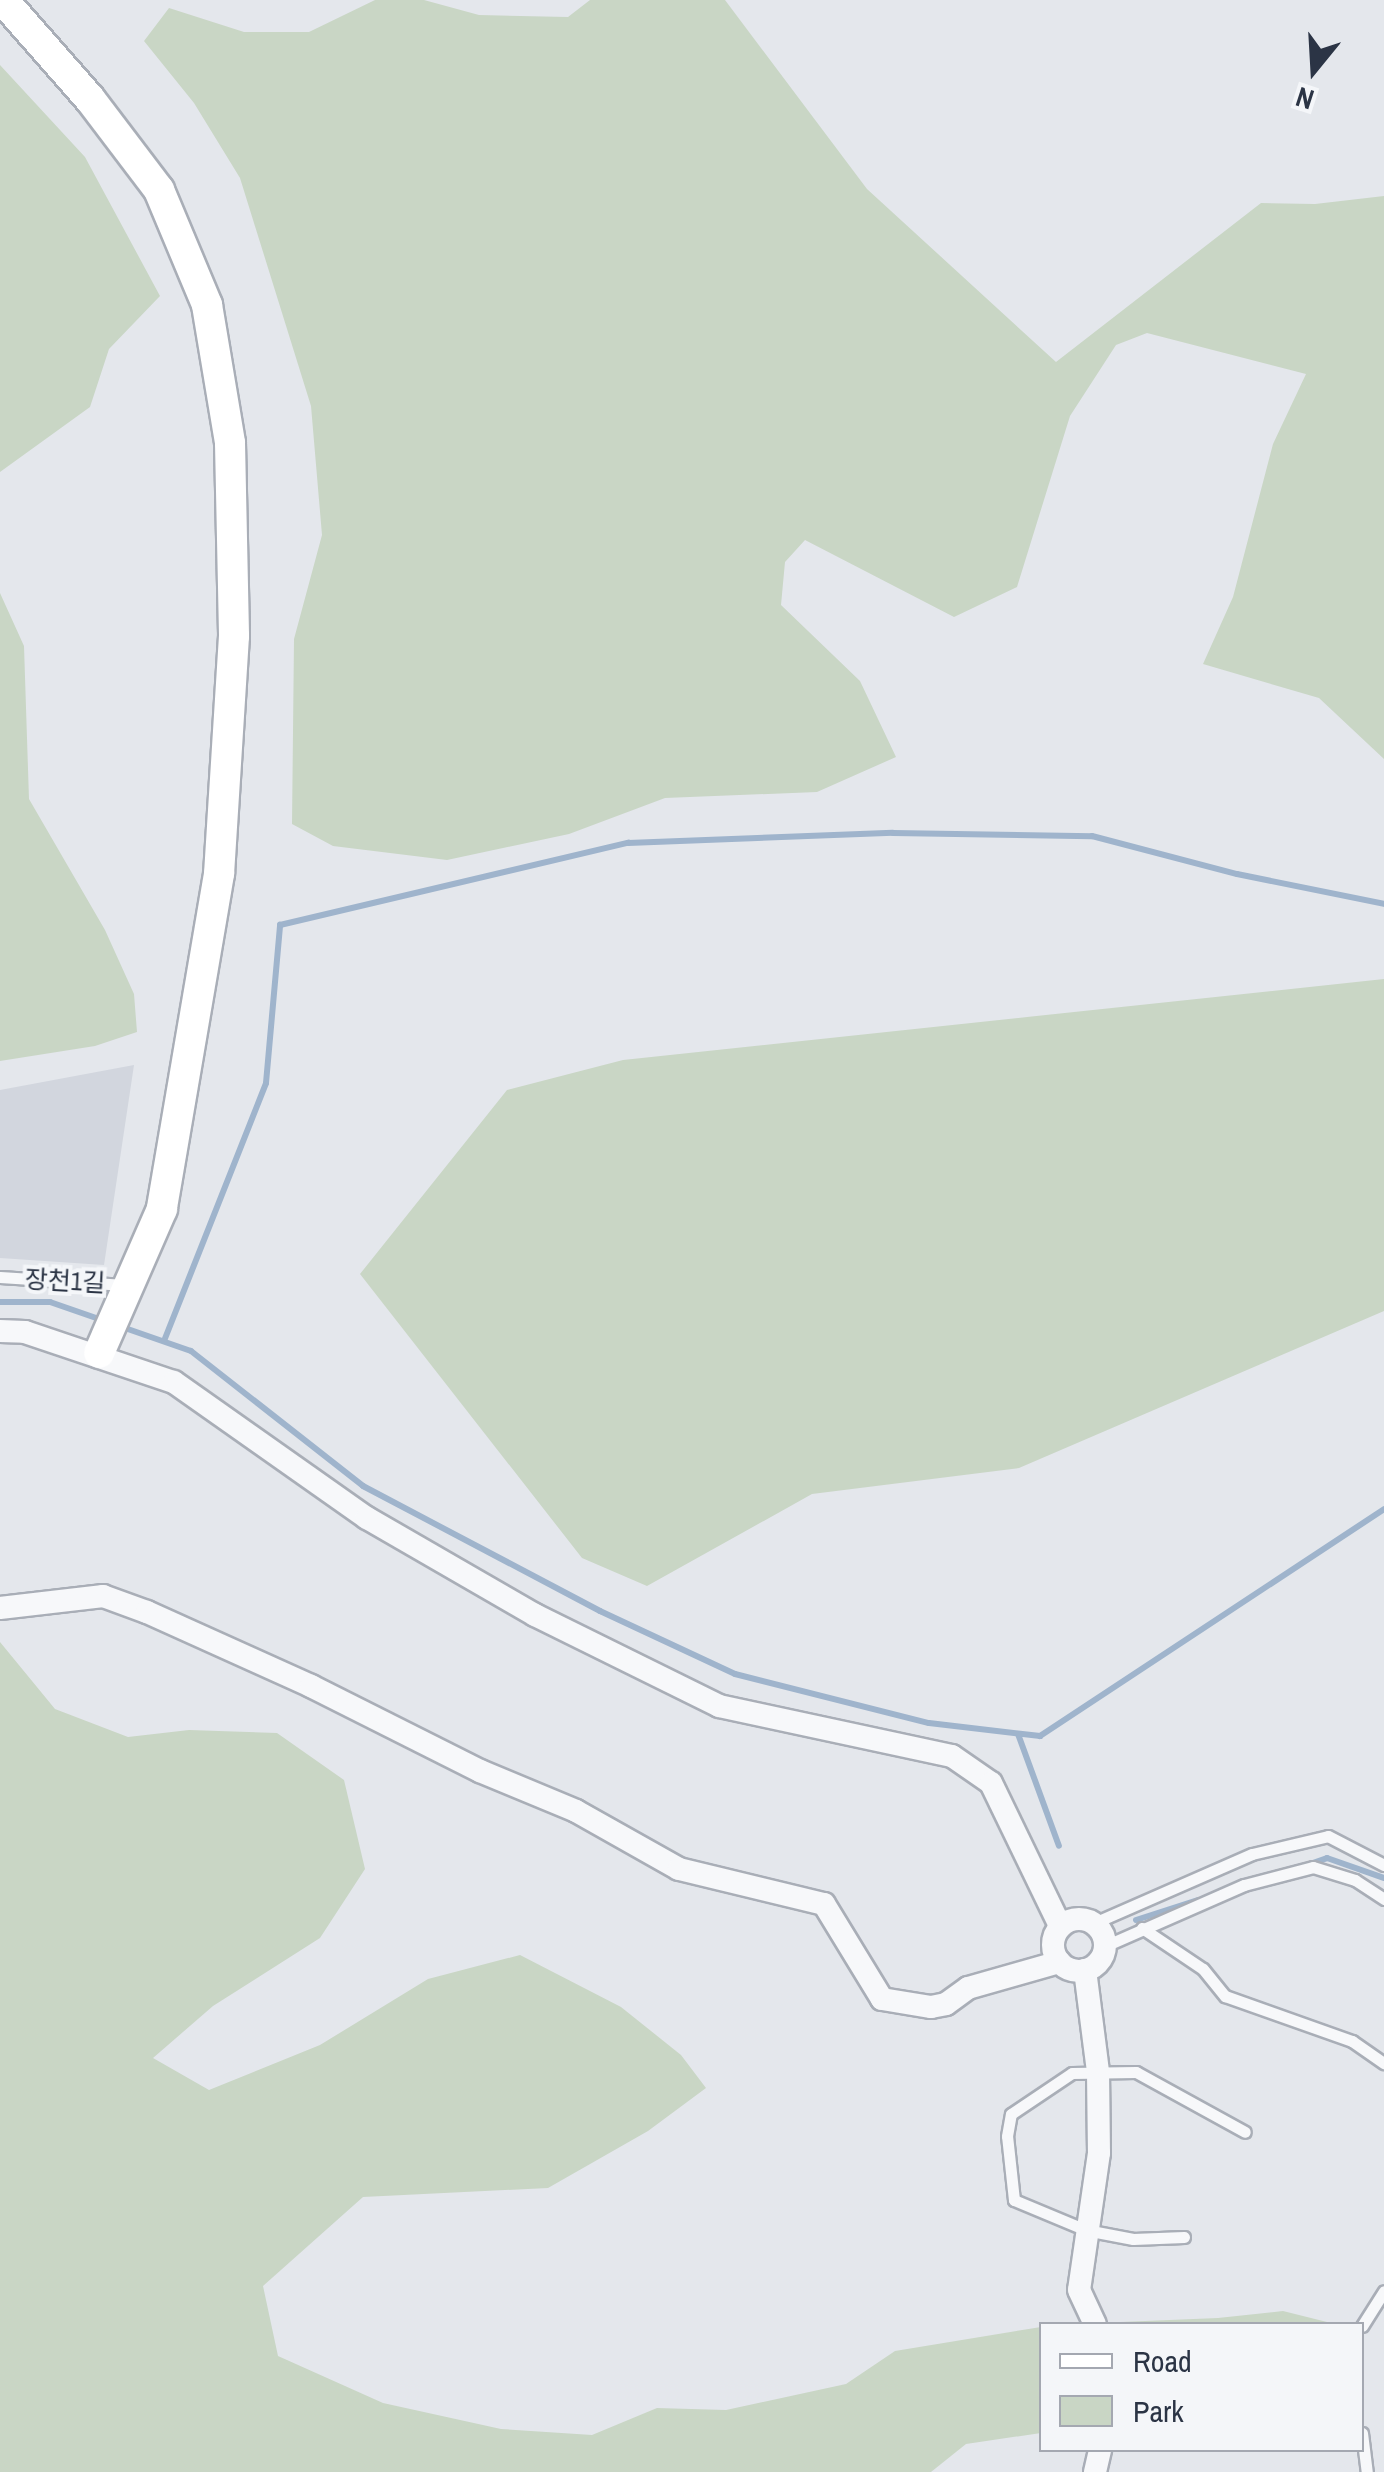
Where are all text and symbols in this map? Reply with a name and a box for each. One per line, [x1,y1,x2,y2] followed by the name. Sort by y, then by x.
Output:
[1264,20,1364,120] north arrow
[1291,78,1318,119] text: N
[24,1264,106,1298] street label: 장천1길
[1039,2322,1364,2452] legend
[1133,2341,1192,2381] text: Road
[1133,2391,1184,2431] text: Park

